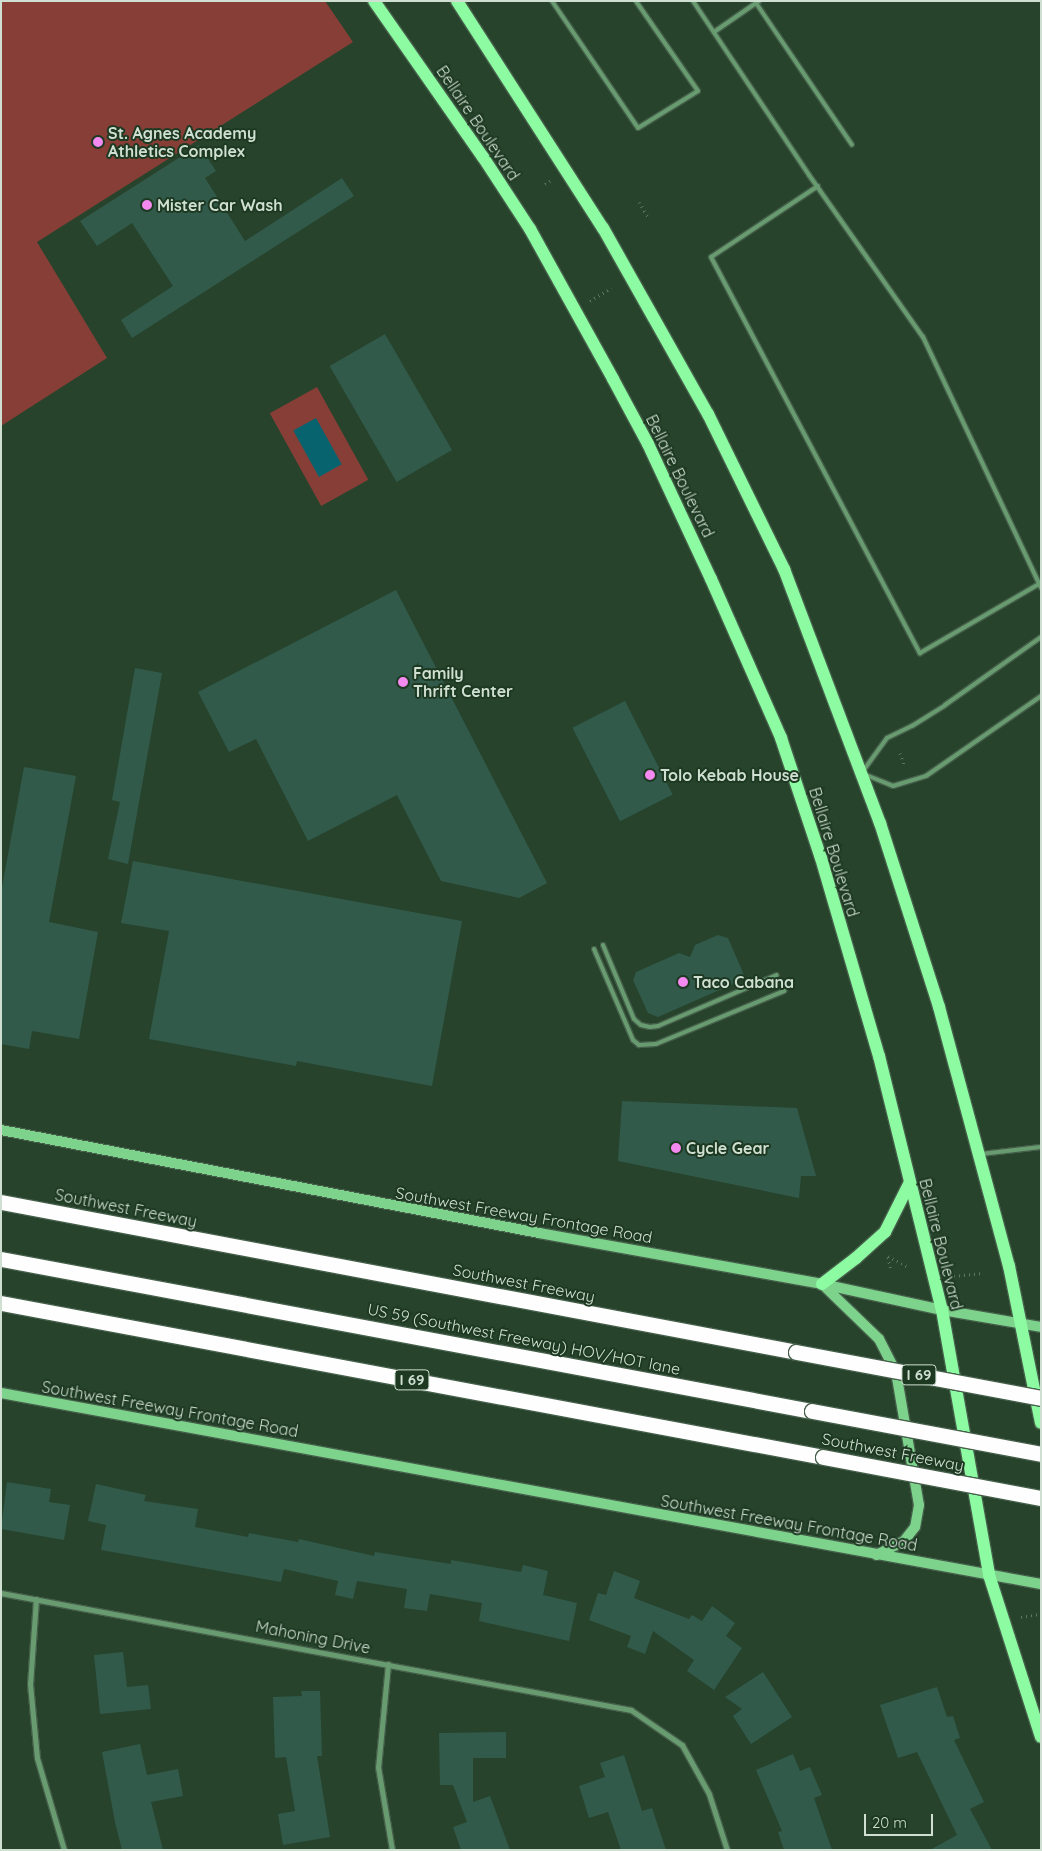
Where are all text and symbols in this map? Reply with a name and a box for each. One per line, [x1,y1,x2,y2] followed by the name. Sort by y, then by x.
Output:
[432,62,524,184] street label: Bellaire Boulevard
[108,123,256,161] place label: St. Agnes Academy Athletics Complex
[92,136,104,148] marker: St. Agnes Academy Athletics Complex
[157,195,283,215] place label: Mister Car Wash
[141,199,153,211] marker: Mister Car Wash
[642,411,718,541] street label: Bellaire Boulevard
[413,663,513,701] place label: Family Thrift Center
[397,676,409,688] marker: Family Thrift Center
[660,765,799,785] place label: Tolo Kebab House
[644,769,656,781] marker: Tolo Kebab House
[805,785,863,919] street label: Bellaire Boulevard
[693,972,794,992] place label: Taco Cabana
[677,976,689,988] marker: Taco Cabana
[686,1138,769,1158] place label: Cycle Gear
[670,1142,682,1154] marker: Cycle Gear
[915,1176,967,1312] street label: Bellaire Boulevard
[394,1183,654,1247] street label: Southwest Freeway Frontage Road
[53,1185,199,1231] street label: Southwest Freeway
[451,1260,597,1306] street label: Southwest Freeway
[366,1299,682,1379] street label: US 59 (Southwest Freeway) HOV/HOT lane
[900,1362,938,1388] road number: I 69
[393,1368,431,1392] road number: I 69
[40,1377,300,1441] street label: Southwest Freeway Frontage Road
[820,1429,966,1475] street label: Southwest Freeway
[659,1491,919,1555] street label: Southwest Freeway Frontage Road
[254,1616,372,1658] street label: Mahoning Drive
[867,1804,936,1836] scale bar
[872,1813,907,1832] text: 20 m

